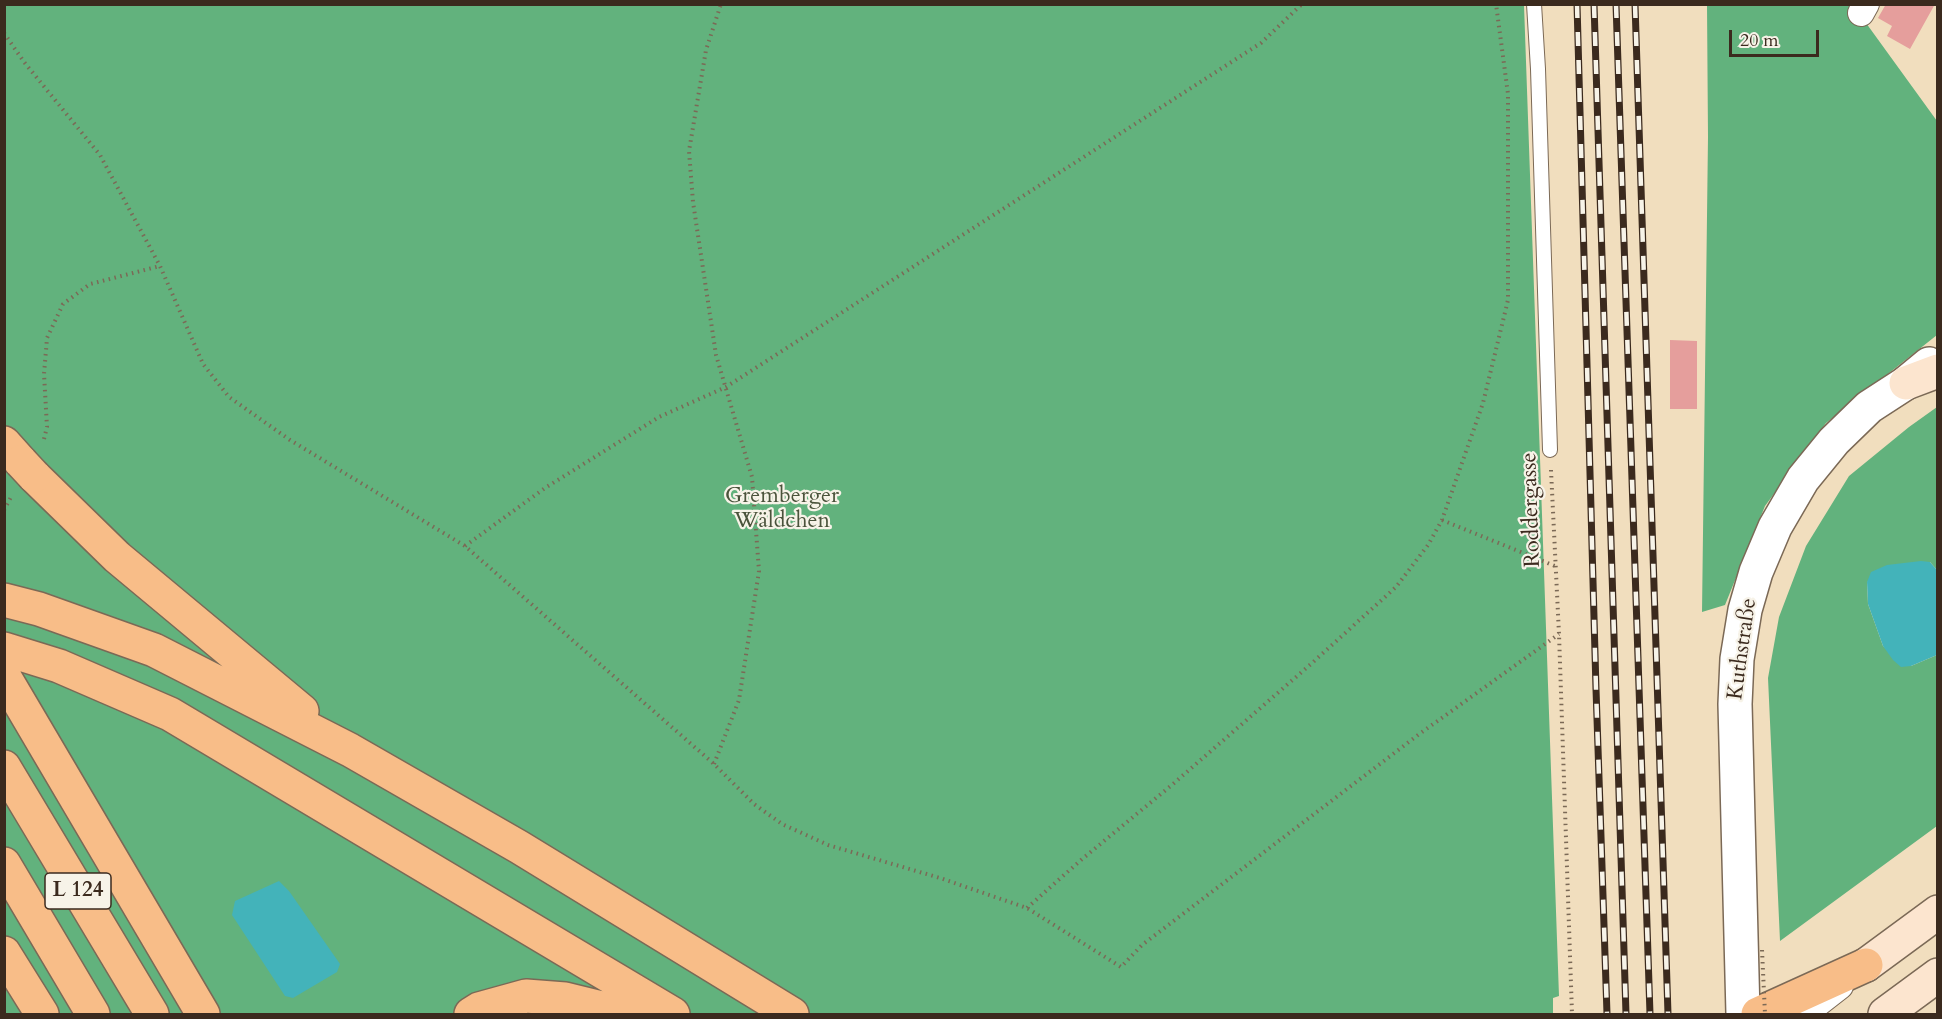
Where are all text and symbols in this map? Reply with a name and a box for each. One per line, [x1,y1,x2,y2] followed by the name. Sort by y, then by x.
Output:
[1732,18,1822,56] scale bar
[1740,28,1779,53] text: 20 m
[1517,452,1547,568] street label: Roddergasse
[725,484,839,536] park label: Gremberger Wäldchen
[1723,596,1763,702] street label: Kuthstraße
[45,873,111,909] road number: L 124

